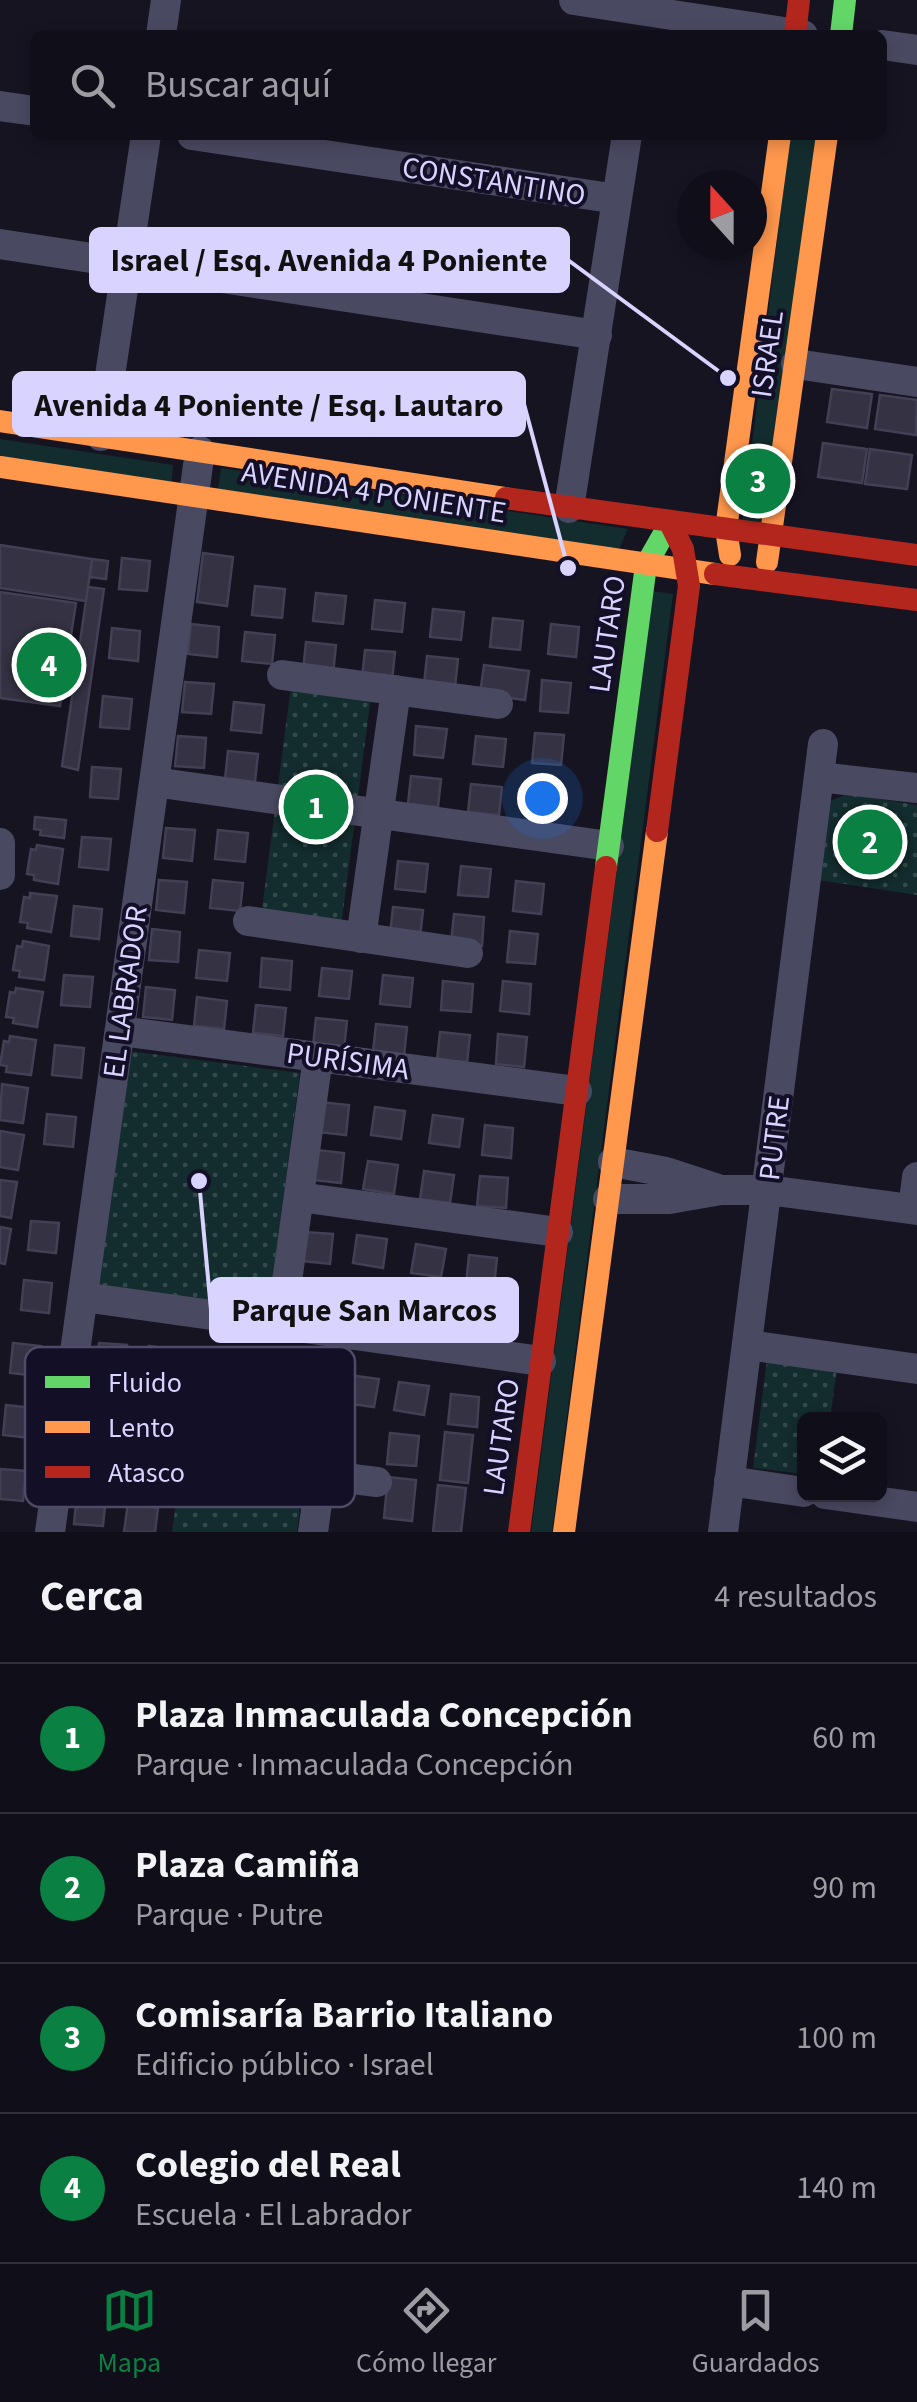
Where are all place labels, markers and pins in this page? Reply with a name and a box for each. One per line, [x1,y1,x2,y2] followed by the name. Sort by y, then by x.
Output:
[91,229,568,291] callout: Israel / Esq. Avenida 4 Poniente
[14,373,524,435] callout: Avenida 4 Poniente / Esq. Lautaro
[726,444,790,518] pin: 3
[17,628,82,702] pin: 4
[284,770,348,844] pin: 1
[838,804,902,880] pin: 2
[211,1279,517,1341] callout: Parque San Marcos

